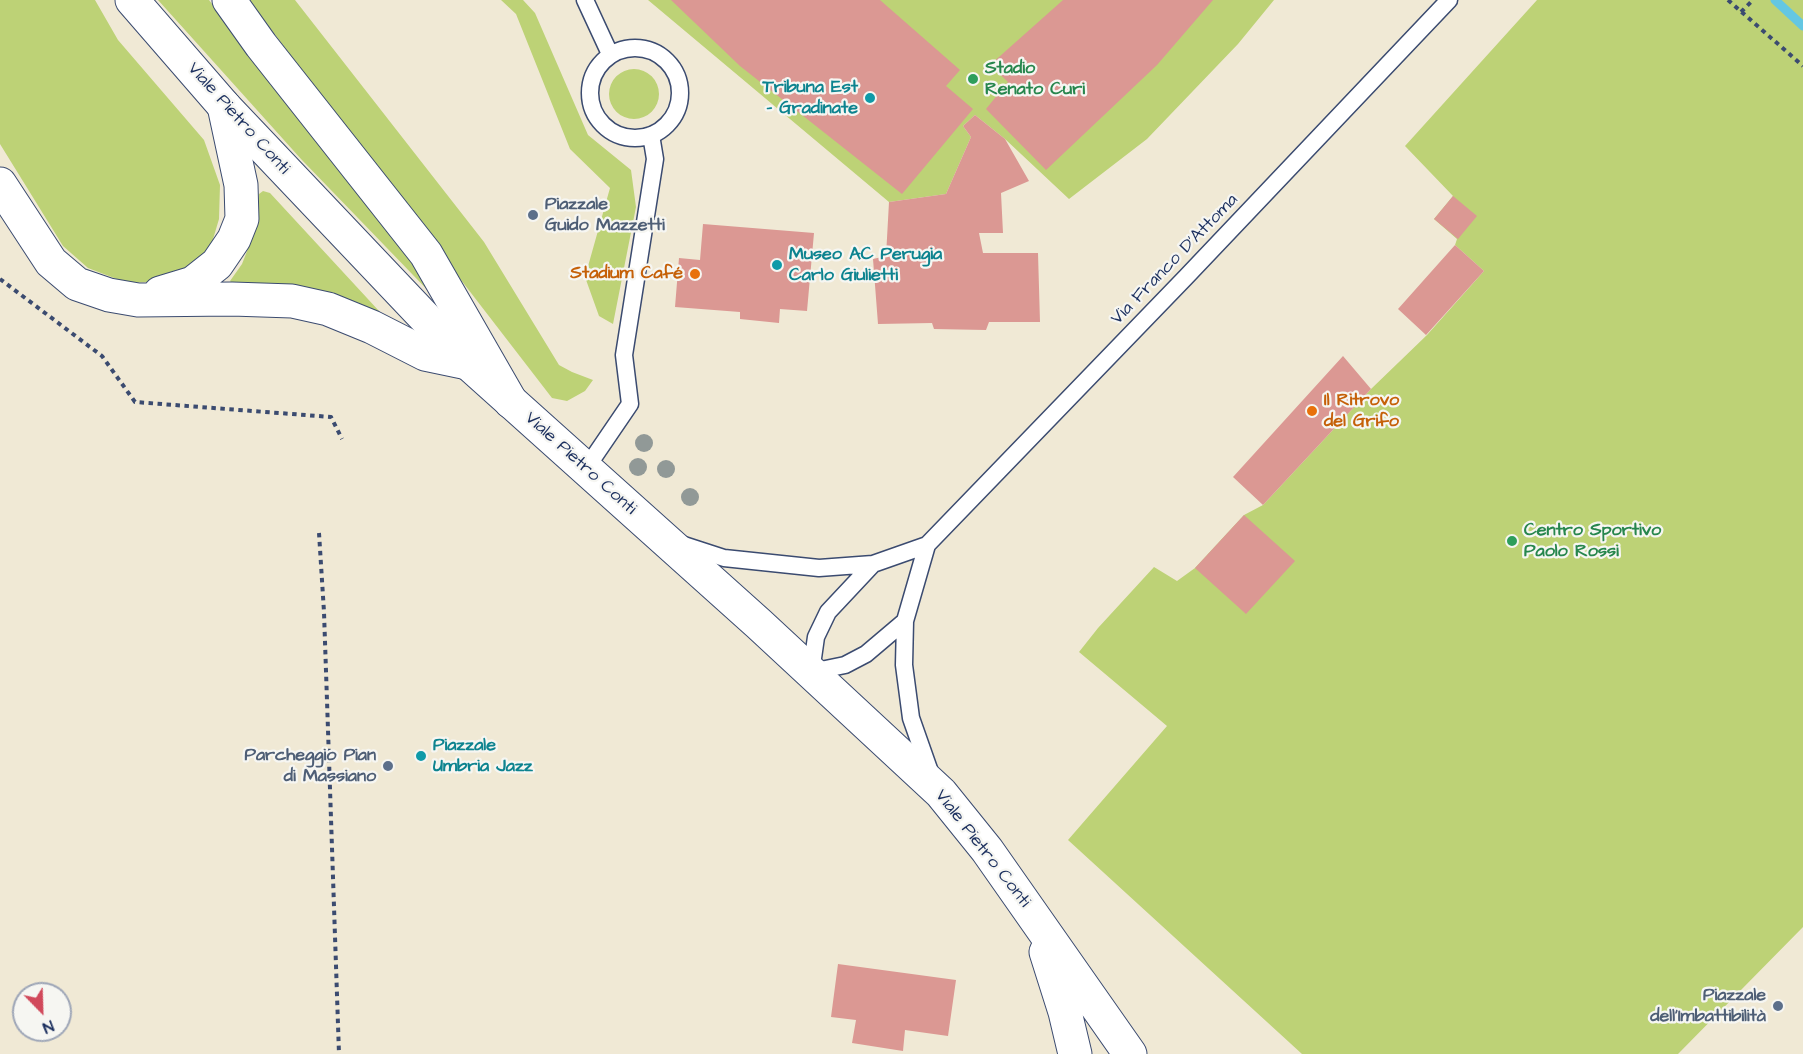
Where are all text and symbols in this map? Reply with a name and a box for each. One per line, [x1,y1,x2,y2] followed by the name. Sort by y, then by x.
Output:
[985,58,1085,100] place label: Stadio Renato Curi
[182,59,294,179] street label: Viale Pietro Conti
[966,72,980,86] marker: Stadio Renato Curi
[763,77,858,119] place label: Tribuna Est - Gradinate
[863,91,877,105] marker: Tribuna Est - Gradinate
[1107,190,1243,330] street label: Via Franco D'Attoma
[545,194,665,236] place label: Piazzale Guido Mazzetti
[526,208,540,222] marker: Piazzale Guido Mazzetti
[789,244,942,286] place label: Museo AC Perugia Carlo Giulietti
[770,258,784,272] marker: Museo AC Perugia Carlo Giulietti
[570,263,683,285] place label: Stadium Café
[688,267,702,281] marker: Stadium Café
[1324,390,1399,432] place label: Il Ritrovo del Grifo
[1305,404,1319,418] marker: Il Ritrovo del Grifo
[520,408,640,520] street label: Viale Pietro Conti
[1524,520,1661,562] place label: Centro Sportivo Paolo Rossi
[1505,534,1519,548] marker: Centro Sportivo Paolo Rossi
[433,735,533,777] place label: Piazzale Umbria Jazz
[244,745,376,788] place label: Parcheggio Pian di Massiano
[414,749,428,763] marker: Piazzale Umbria Jazz
[381,759,395,773] marker: Parcheggio Pian di Massiano
[929,786,1035,912] street label: Viale Pietro Conti
[12,982,72,1042] north arrow
[1650,985,1766,1028] place label: Piazzale dell’Imbattibilità
[1771,999,1785,1013] marker: Piazzale dell’Imbattibilità
[39,1015,57,1039] text: N

